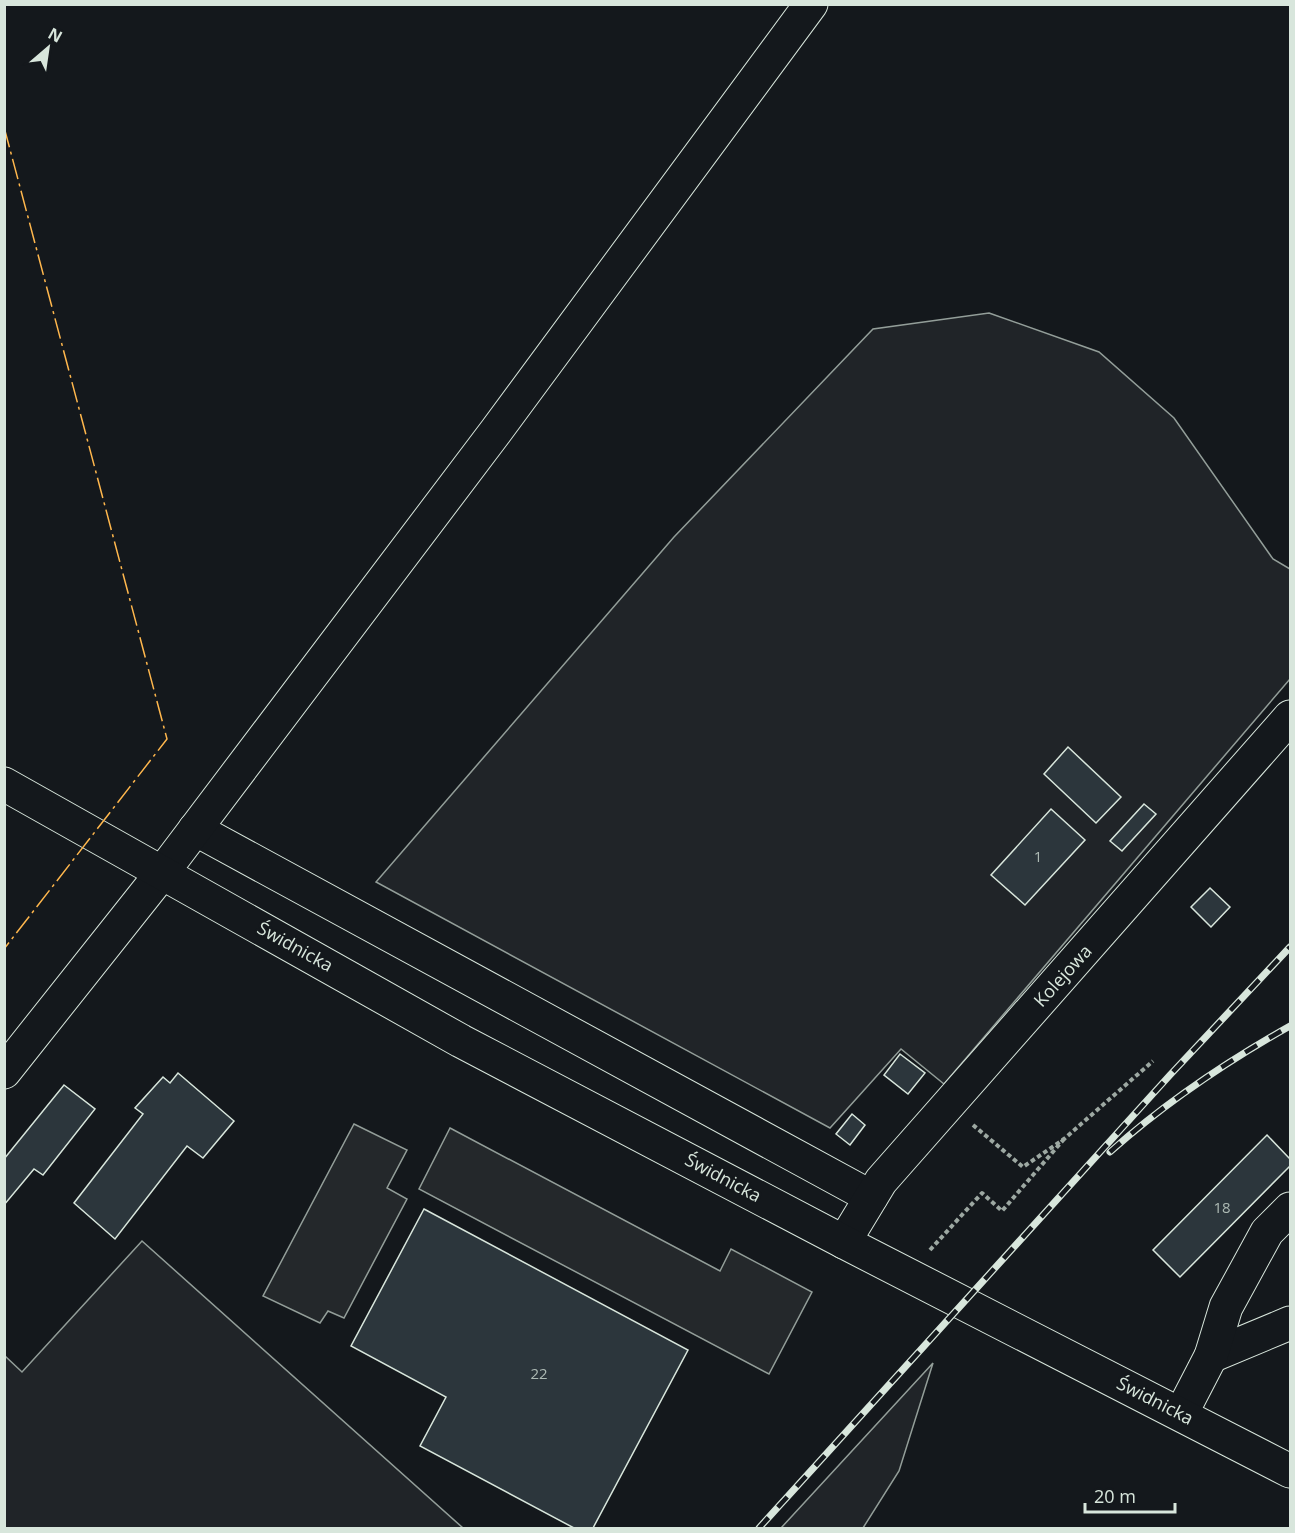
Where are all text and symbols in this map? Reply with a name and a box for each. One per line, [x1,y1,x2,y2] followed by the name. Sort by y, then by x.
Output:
[18,18,78,78] north arrow
[44,22,66,48] text: N
[1034,846,1042,866] house number: 1
[253,915,338,977] street label: Świdnicka
[1028,939,1097,1012] street label: Kolejowa
[681,1147,766,1207] street label: Świdnicka
[1213,1197,1231,1217] house number: 18
[530,1363,548,1383] house number: 22
[1113,1371,1198,1430] street label: Świdnicka
[1085,1476,1175,1514] scale bar
[1094,1484,1136,1508] text: 20 m

